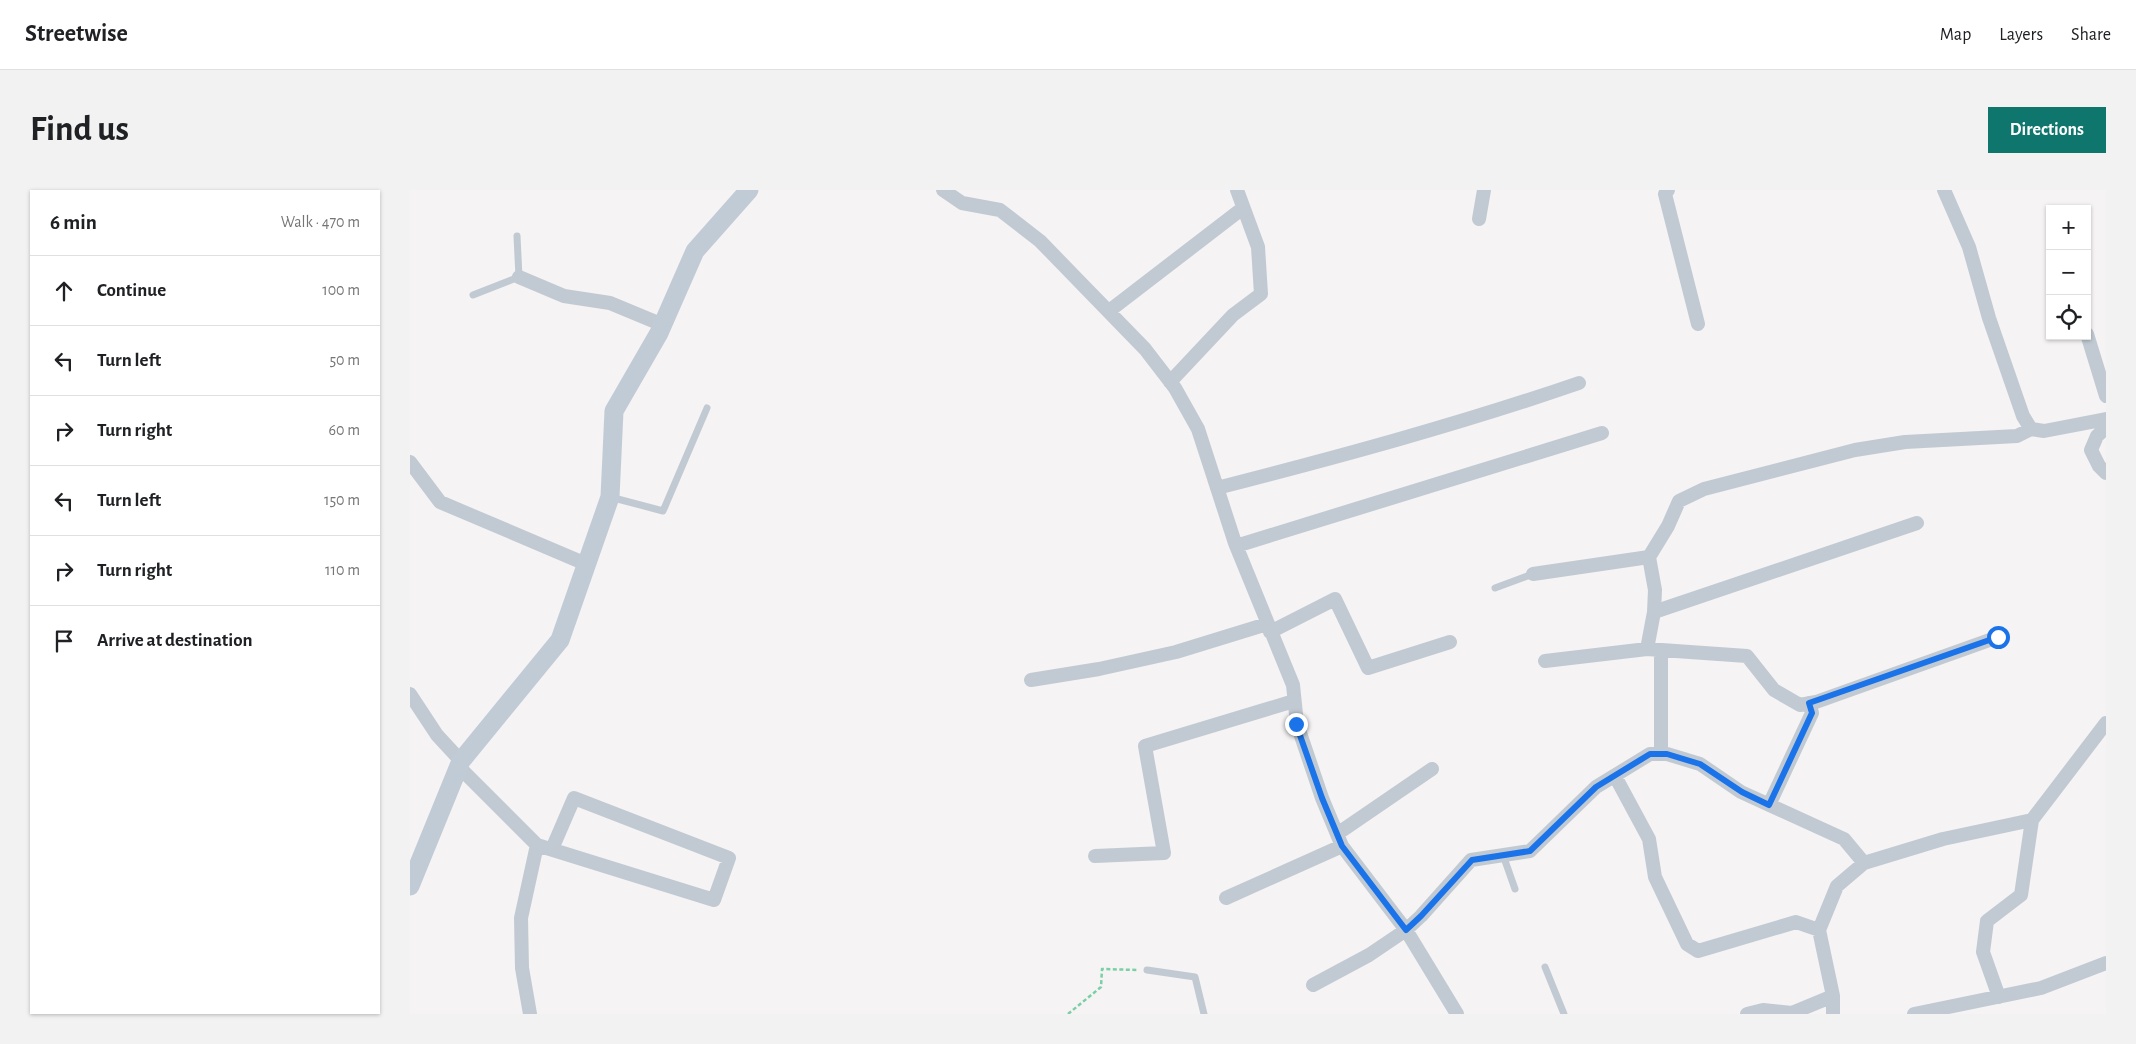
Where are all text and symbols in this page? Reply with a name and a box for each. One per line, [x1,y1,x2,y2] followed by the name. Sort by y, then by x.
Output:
[25,22,128,46] text: Streetwise
[1940,26,1971,44] text: Map
[1999,26,2043,44] text: Layers
[2071,26,2111,44] text: Share
[1988,107,2106,153] button: Directions
[30,112,129,147] text: Find us
[2046,205,2091,340] map controls
[2046,205,2091,250] button: +
[50,212,97,233] text: 6 min
[281,214,360,230] text: Walk · 470 m
[2046,250,2091,295] button: −
[50,277,78,305] icon: ahead
[97,281,166,300] text: Continue
[322,282,360,298] text: 100 m
[2046,295,2091,340] button: locate
[50,347,78,375] icon: left
[97,351,161,370] text: Turn left
[329,352,360,368] text: 50 m
[50,417,78,445] icon: right
[97,421,172,440] text: Turn right
[329,422,360,438] text: 60 m
[50,487,78,515] icon: left
[97,491,161,510] text: Turn left
[324,492,360,508] text: 150 m
[50,557,78,585] icon: right
[97,561,172,580] text: Turn right
[325,562,360,578] text: 110 m
[1987,626,2010,649] route start
[50,627,78,655] icon: arrive
[97,631,253,650] text: Arrive at destination
[1285,713,1308,736] route end

